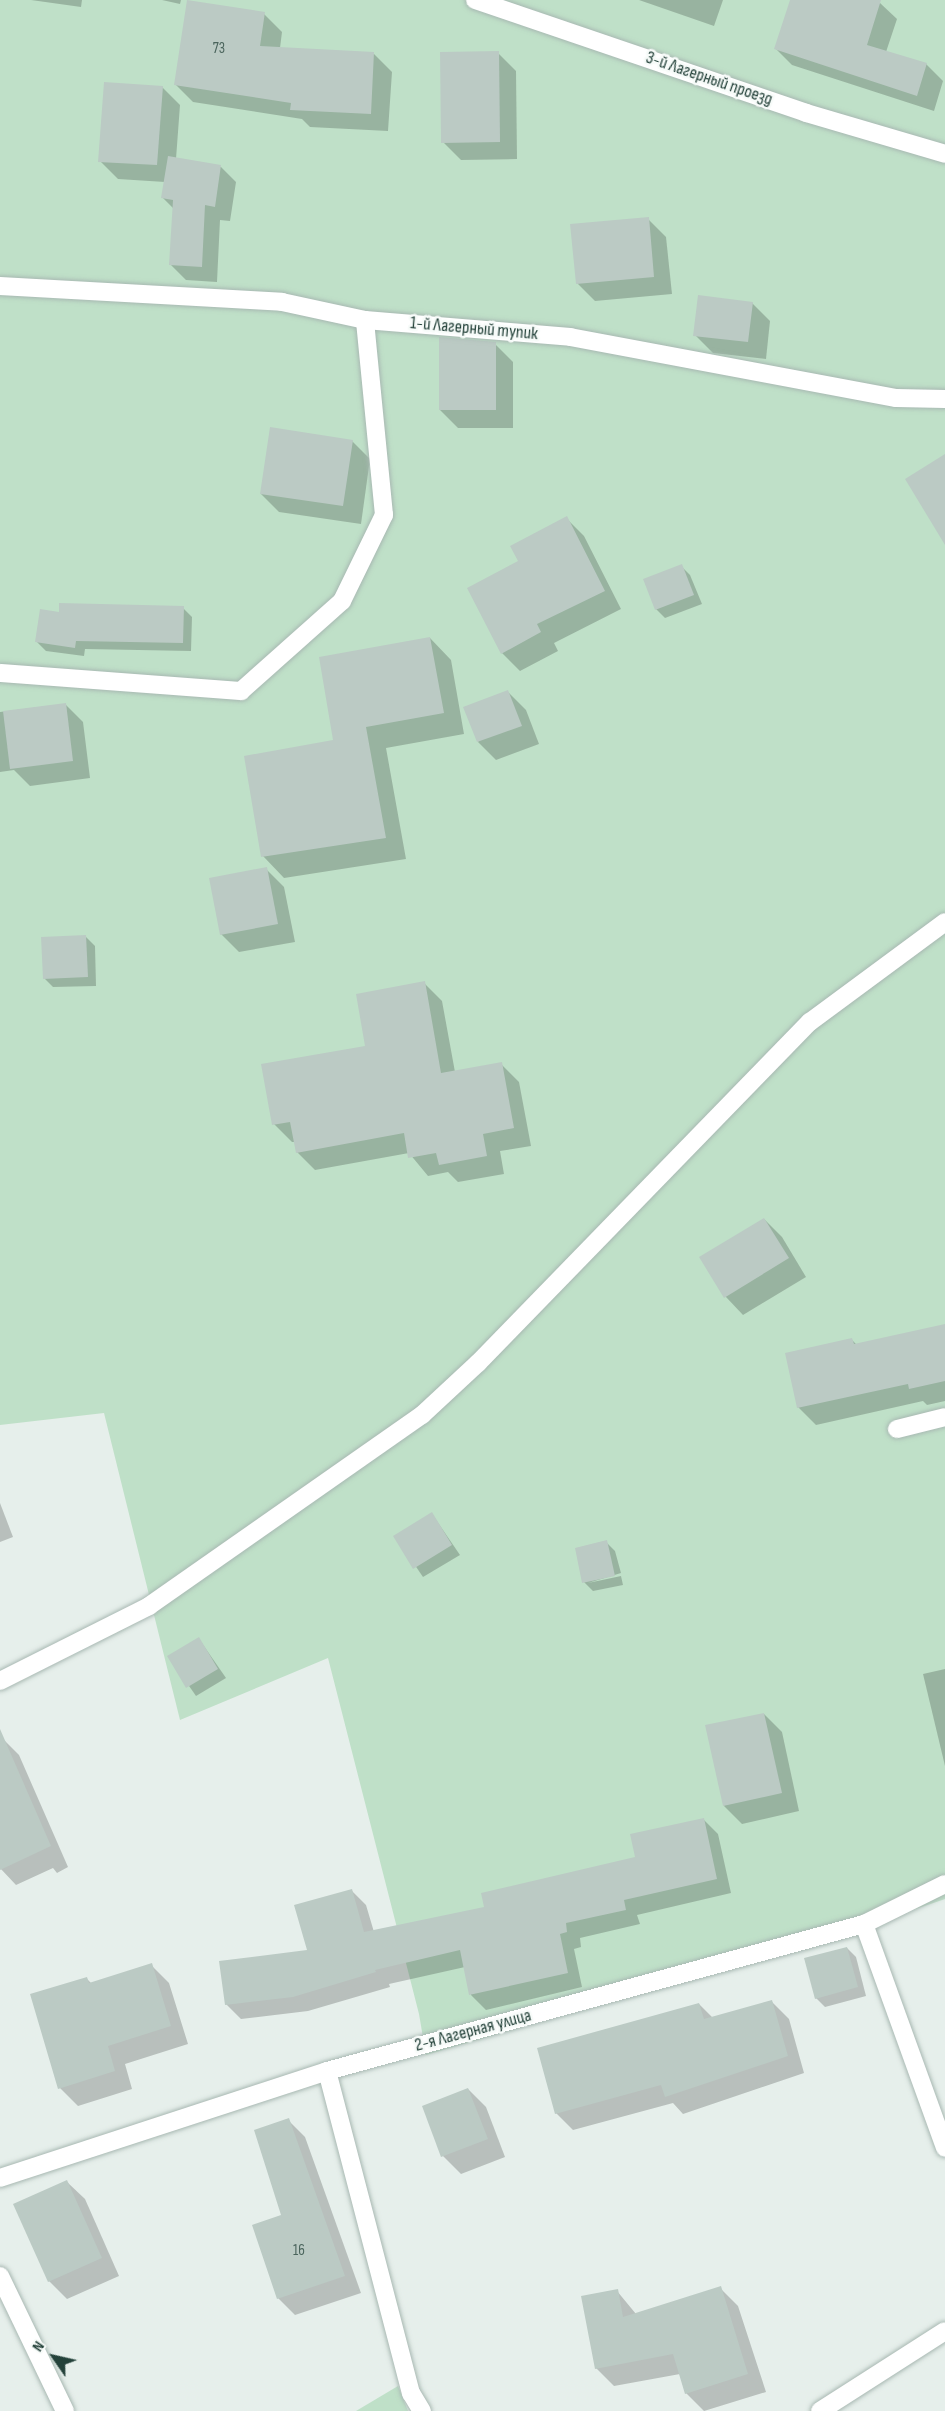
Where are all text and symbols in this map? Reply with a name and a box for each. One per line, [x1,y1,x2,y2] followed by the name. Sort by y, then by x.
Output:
[213,40,225,58] house number: 73
[643,47,775,111] street label: 3-й Лагерный проезд
[409,313,539,345] street label: 1-й Лагерный тупик
[412,2005,534,2057] street label: 2-я Лагерная улица
[293,2242,305,2260] house number: 16
[24,2327,84,2387] north arrow
[28,2338,49,2356] text: N

